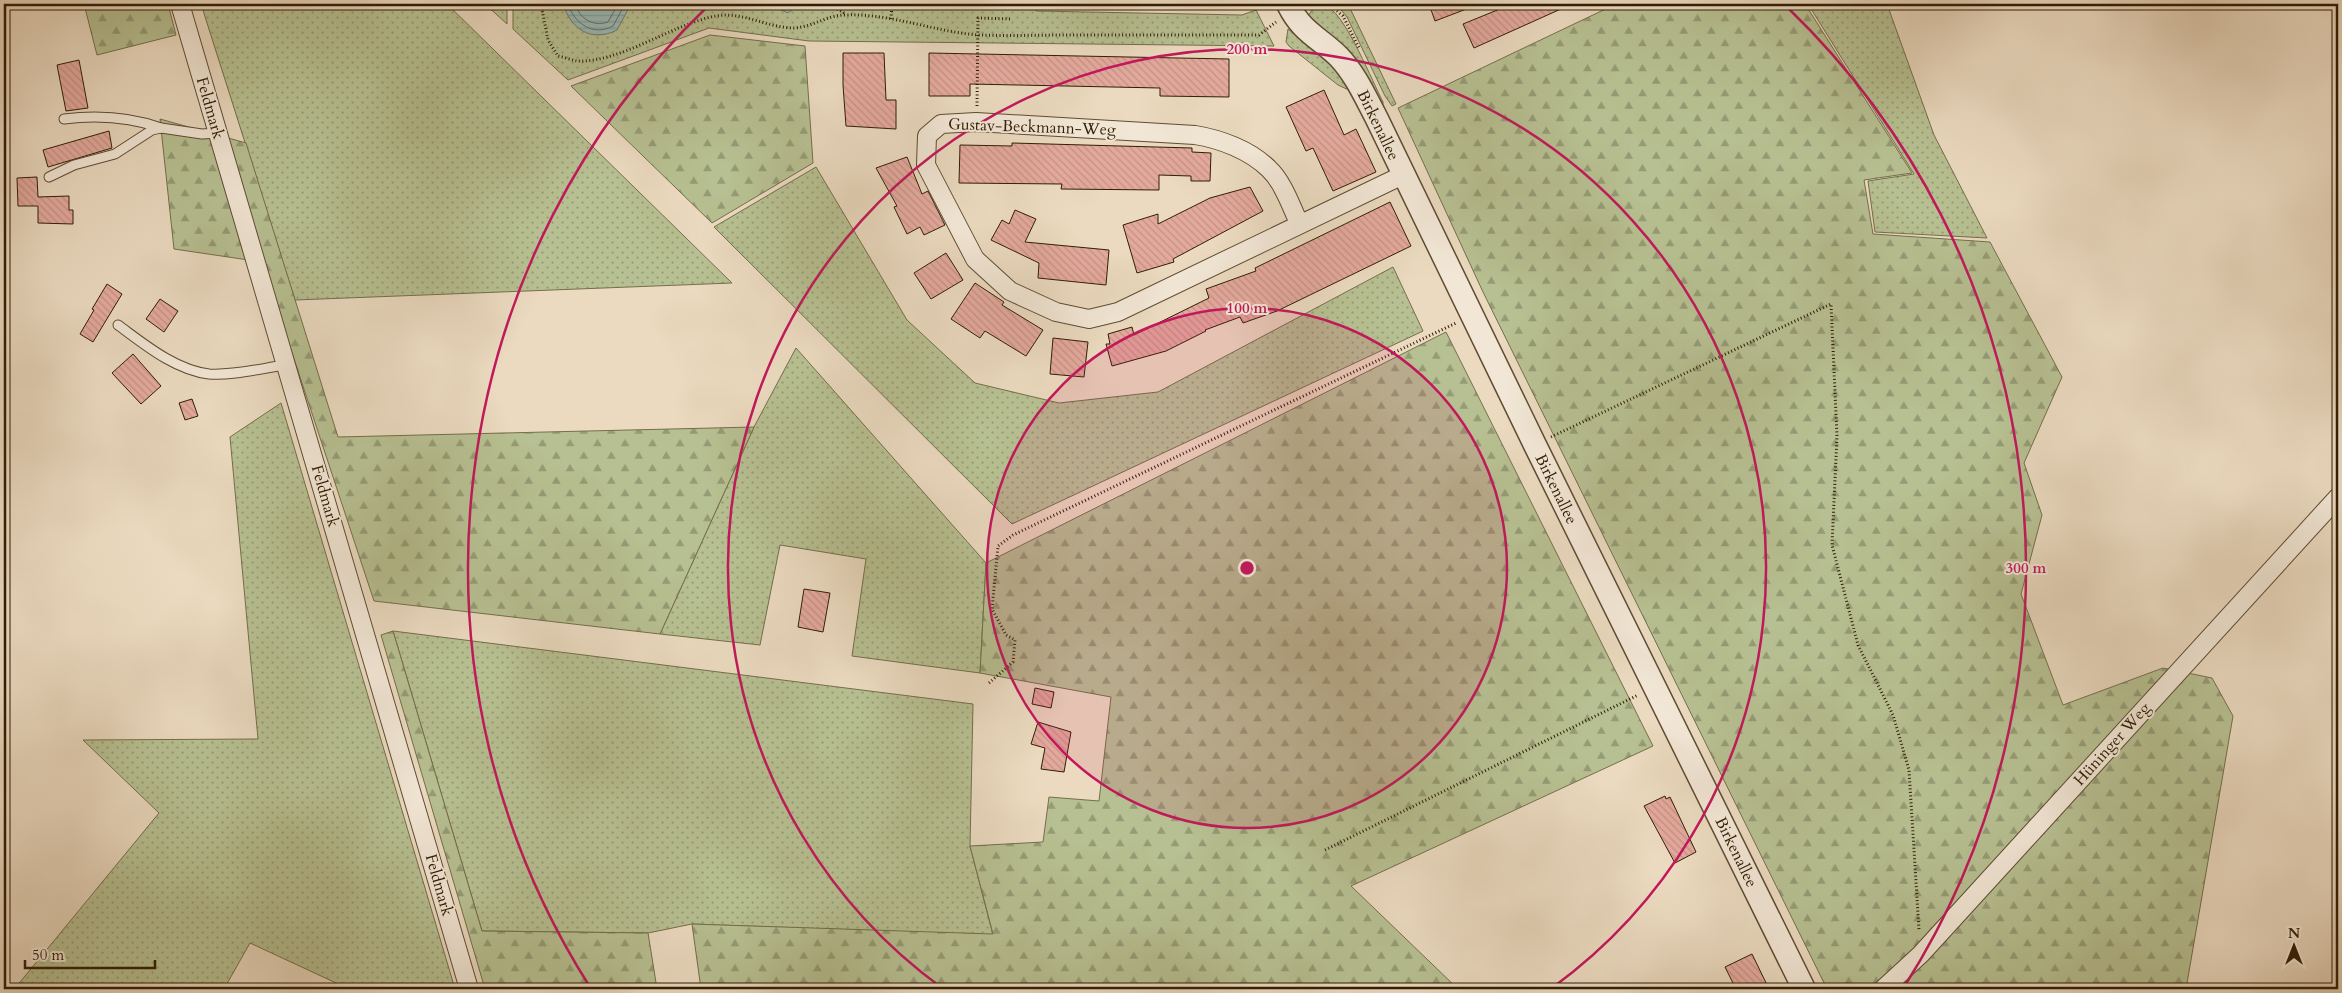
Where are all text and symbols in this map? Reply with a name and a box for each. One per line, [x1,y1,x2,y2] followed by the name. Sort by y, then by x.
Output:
[1227,39,1268,59] text: 200 m
[191,74,229,142] street label: Feldmark
[1352,86,1404,164] street label: Birkenallee
[948,113,1116,141] street label: Gustav-Beckmann-Weg
[1227,298,1268,318] text: 100 m
[1530,450,1582,528] street label: Birkenallee
[306,462,344,530] street label: Feldmark
[2006,558,2047,578] text: 300 m
[1238,559,1256,577] centre of rings
[2069,698,2155,790] street label: Hüninger Weg
[1710,813,1762,891] street label: Birkenallee
[420,851,458,919] street label: Feldmark
[2270,920,2320,970] north arrow
[2288,924,2300,943] text: N
[25,938,155,970] scale bar
[32,945,64,965] text: 50 m

